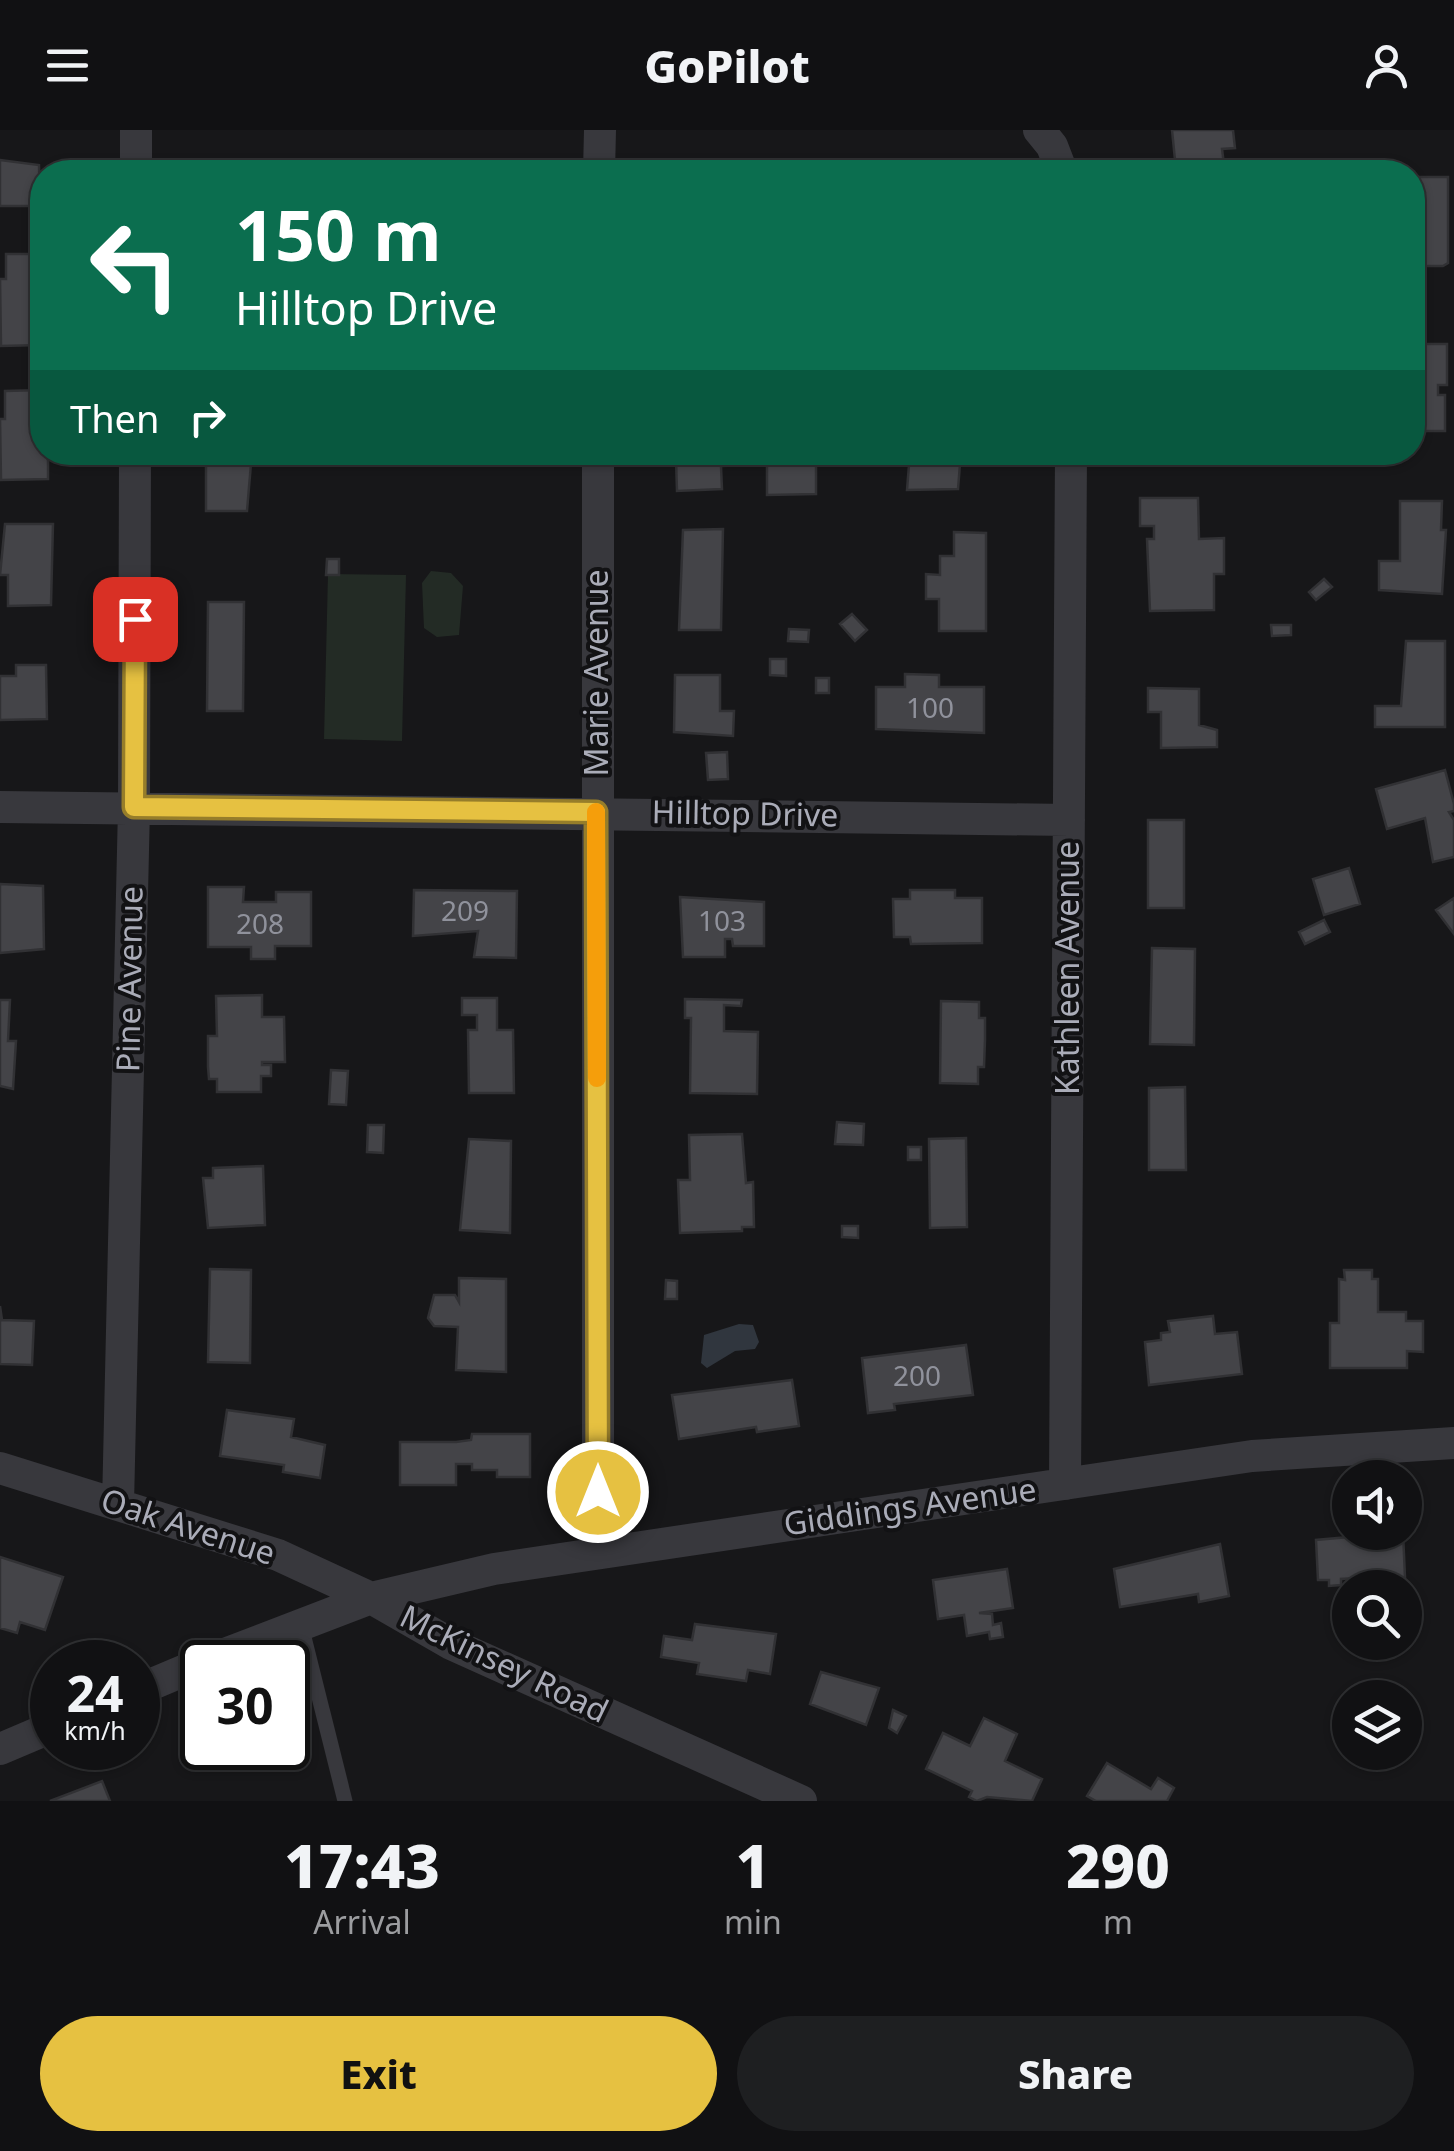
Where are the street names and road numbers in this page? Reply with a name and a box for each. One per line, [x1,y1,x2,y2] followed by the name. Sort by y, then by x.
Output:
[574,569,617,777] street label: Marie Avenue
[651,789,839,836] street label: Hilltop Drive
[1045,841,1088,1095] street label: Kathleen Avenue
[105,886,152,1072] street label: Pine Avenue
[781,1467,1039,1545] street label: Giddings Avenue
[96,1477,281,1574] street label: Oak Avenue
[393,1594,616,1732] street label: McKinsey Road

